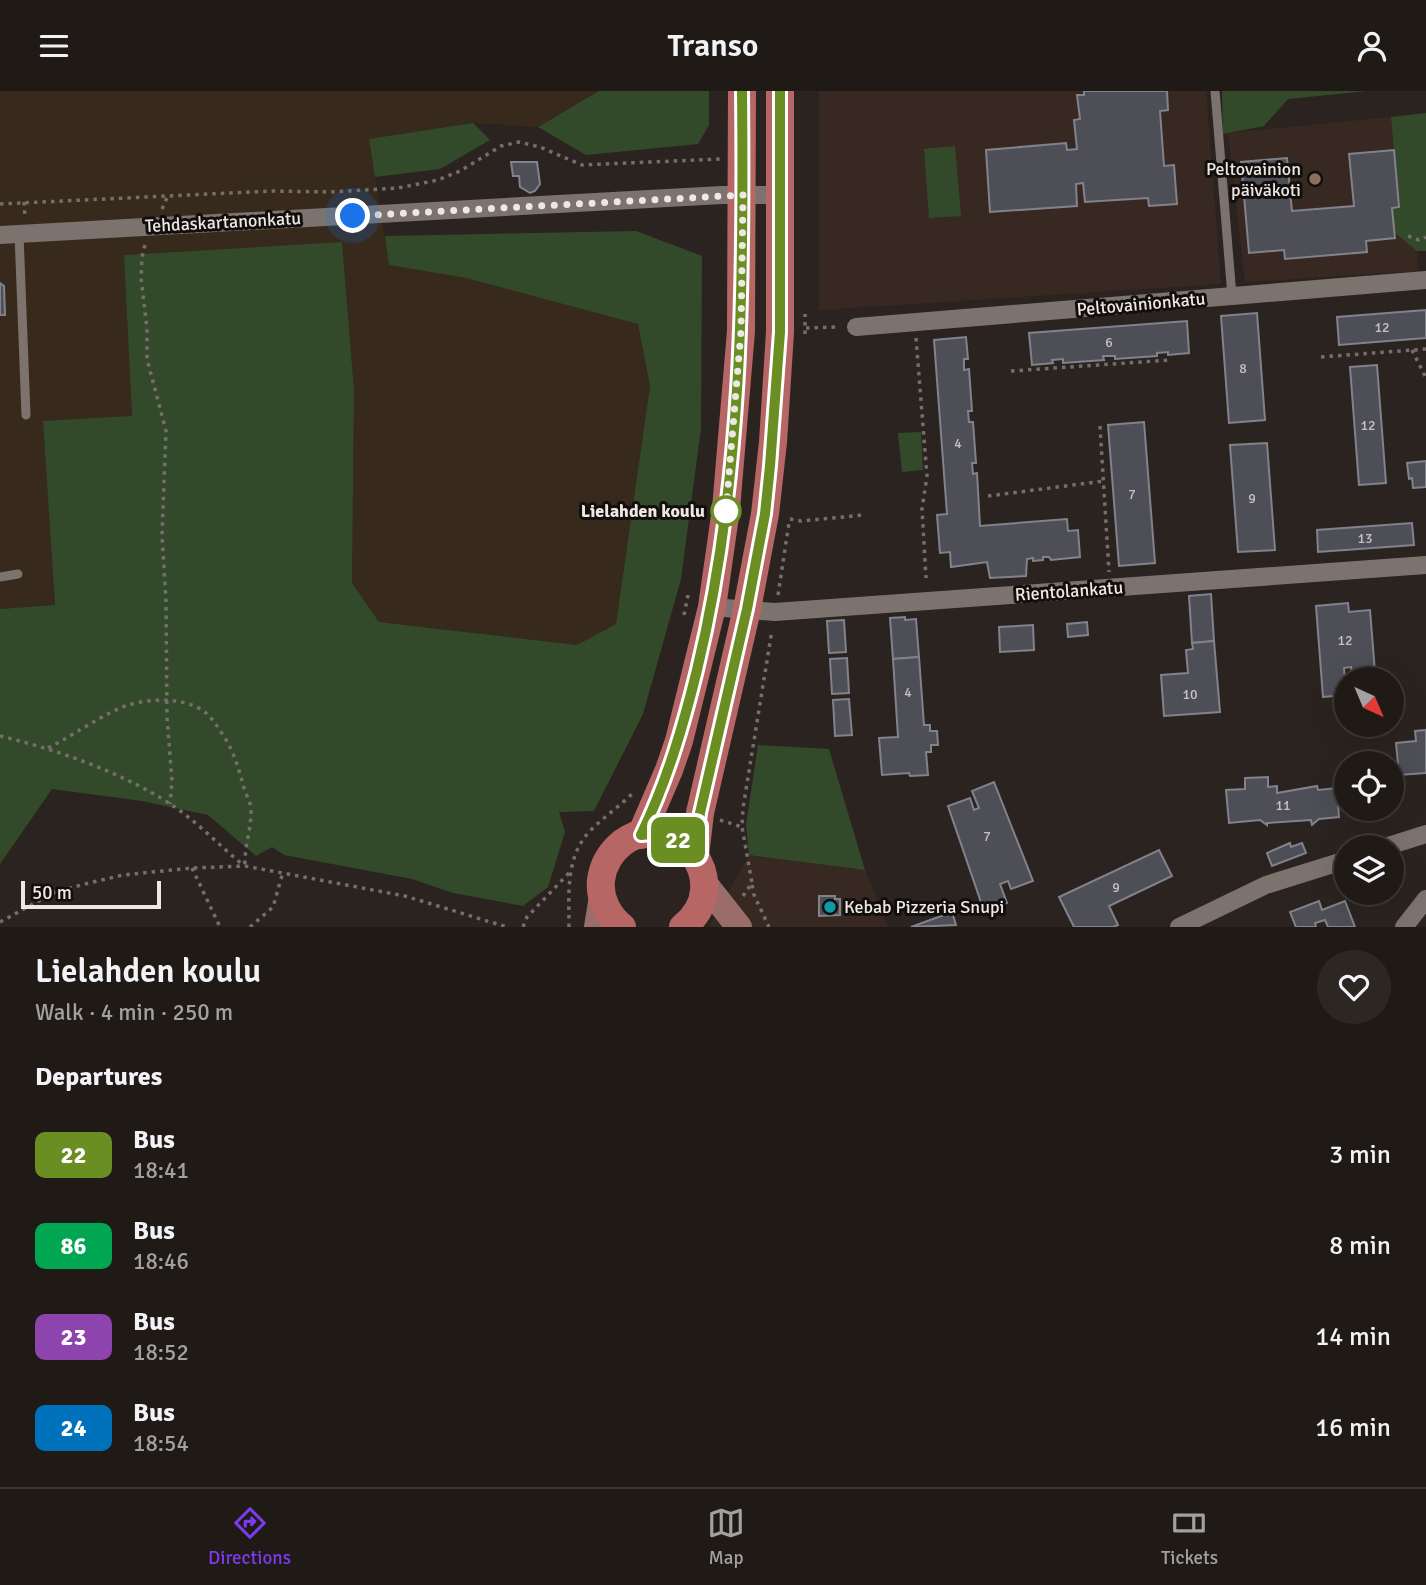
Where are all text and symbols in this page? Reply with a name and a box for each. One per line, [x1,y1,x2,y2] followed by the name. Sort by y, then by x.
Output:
[667,26,759,65] text: Transo
[35,27,73,65] icon: menu
[1353,27,1391,65] icon: person
[1206,158,1301,201] place label: Peltovainion päiväkoti
[1307,171,1323,187] marker: Peltovainion päiväkoti
[335,198,370,233] your location
[144,207,302,237] street label: Tehdaskartanonkatu
[1076,287,1206,321] street label: Peltovainionkatu
[1374,319,1390,336] house number: 12
[1105,334,1113,351] house number: 6
[1239,360,1247,377] house number: 8
[1360,417,1376,434] house number: 12
[954,435,962,452] house number: 4
[1128,486,1136,503] house number: 7
[1248,490,1256,507] house number: 9
[711,496,741,526] marker: Lielahden koulu
[581,500,705,522] place label: Lielahden koulu
[1357,530,1373,547] house number: 13
[1014,576,1124,606] street label: Rientolankatu
[1337,632,1353,649] house number: 12
[1334,667,1404,737] north arrow
[1334,667,1404,905] map controls
[904,684,912,701] house number: 4
[1182,686,1198,703] house number: 10
[1334,751,1404,821] button: locate
[1275,797,1291,814] house number: 11
[646,817,710,863] line badge: 22
[665,825,691,855] text: 22
[983,828,991,845] house number: 7
[1334,835,1404,905] button: layers
[21,878,161,910] scale bar
[1112,879,1120,896] house number: 9
[32,881,72,905] text: 50 m
[844,896,1004,918] place label: Kebab Pizzeria Snupi
[822,899,838,915] marker: Kebab Pizzeria Snupi
[1317,950,1391,1024] button: heart
[35,951,261,992] text: Lielahden koulu
[35,998,233,1027] text: Walk · 4 min · 250 m
[35,1061,162,1093] text: Departures
[133,1124,175,1156] text: Bus
[1329,1139,1391,1171] text: 3 min
[61,1140,86,1170] text: 22
[133,1156,189,1185] text: 18:41
[133,1215,175,1247] text: Bus
[1329,1230,1391,1262] text: 8 min
[61,1231,86,1261] text: 86
[133,1247,189,1276] text: 18:46
[133,1306,175,1338] text: Bus
[1315,1321,1391,1353] text: 14 min
[61,1322,86,1352] text: 23
[133,1338,189,1367] text: 18:52
[133,1397,175,1429] text: Bus
[1315,1412,1391,1444] text: 16 min
[61,1413,86,1443] text: 24
[133,1429,189,1458] text: 18:54
[208,1504,291,1570] tab: Directions
[707,1504,745,1570] tab: Map
[1161,1504,1218,1570] tab: Tickets

